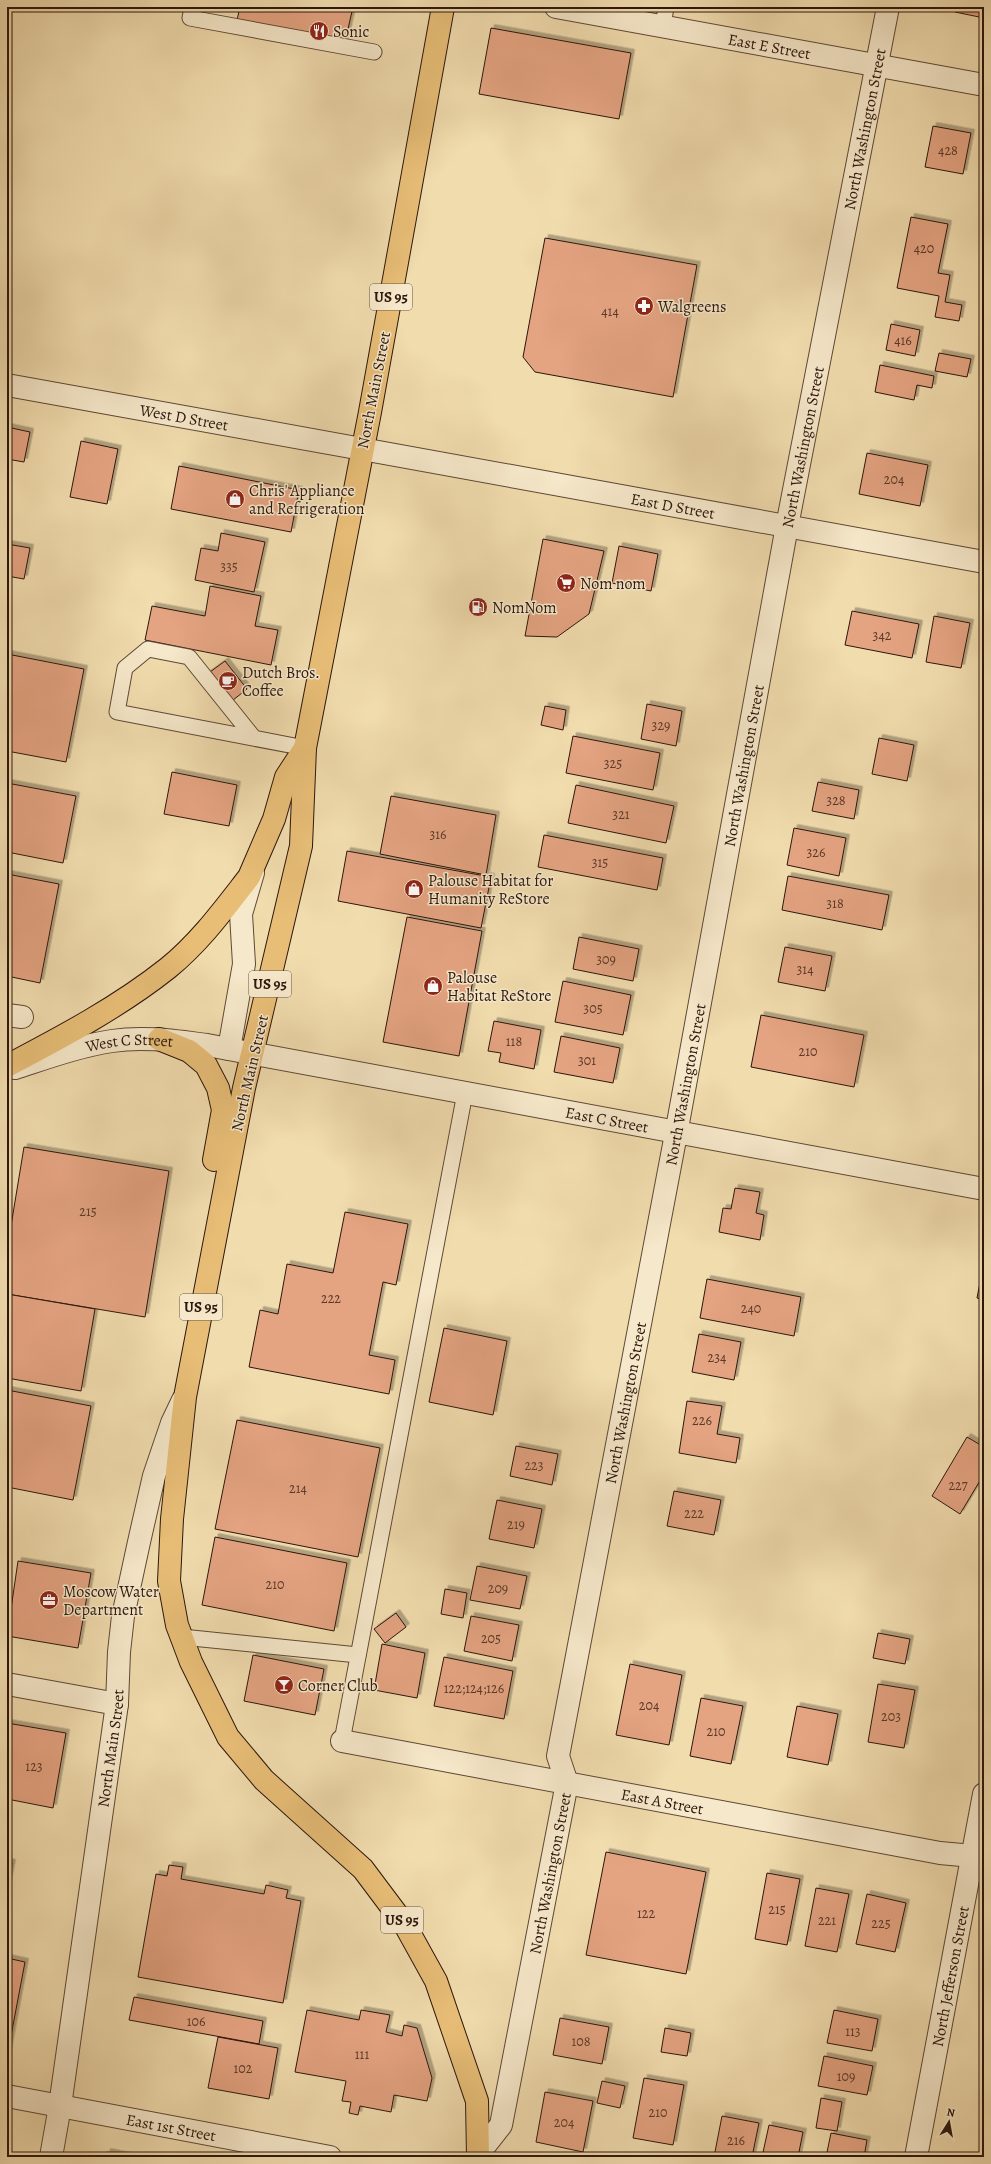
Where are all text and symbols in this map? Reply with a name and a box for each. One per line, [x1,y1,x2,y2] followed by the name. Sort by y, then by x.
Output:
[308,20,330,42] restaurant icon: Sonic
[333,21,369,43] place label: Sonic
[726,29,812,65] street label: East E Street
[839,46,892,212] street label: North Washington Street
[938,141,958,160] house number: 428
[914,239,934,258] house number: 420
[370,284,412,310] road number: US 95
[633,295,655,317] pharmacy icon: Walgreens
[657,296,727,318] place label: Walgreens
[601,302,619,321] house number: 414
[352,330,396,451] street label: North Main Street
[894,331,912,350] house number: 416
[777,364,830,530] street label: North Washington Street
[137,399,230,437] street label: West D Street
[884,470,904,489] house number: 204
[249,480,365,520] place label: Chris' Appliance and Refrigeration
[224,488,246,510] shop icon: Chris' Appliance and Refrigeration
[629,488,717,525] street label: East D Street
[220,557,238,576] house number: 335
[555,572,577,594] supermarket icon: Nom nom
[580,573,646,595] place label: Nom nom
[467,596,489,618] fuel station icon: NomNom
[492,597,557,619] place label: NomNom
[873,626,892,645] house number: 342
[242,662,320,702] place label: Dutch Bros. Coffee
[217,670,239,692] cafe icon: Dutch Bros. Coffee
[719,683,770,849] street label: North Washington Street
[652,716,670,735] house number: 329
[604,754,622,773] house number: 325
[826,791,846,810] house number: 328
[612,805,630,824] house number: 321
[429,825,447,844] house number: 316
[807,843,825,862] house number: 326
[592,853,608,872] house number: 315
[428,870,553,910] place label: Palouse Habitat for Humanity ReStore
[403,878,425,900] shop icon: Palouse Habitat for Humanity ReStore
[826,894,844,913] house number: 318
[596,950,616,969] house number: 309
[797,960,813,979] house number: 314
[447,967,551,1007] place label: Palouse Habitat ReStore
[249,971,291,997] road number: US 95
[422,975,444,997] shop icon: Palouse Habitat ReStore
[583,999,603,1018] house number: 305
[660,1002,712,1167] street label: North Washington Street
[226,1013,274,1134] street label: North Main Street
[82,1029,174,1058] street label: West C Street
[506,1032,522,1051] house number: 118
[799,1042,817,1061] house number: 210
[578,1051,596,1070] house number: 301
[563,1102,650,1139] street label: East C Street
[79,1202,97,1221] house number: 215
[321,1289,341,1308] house number: 222
[180,1294,222,1320] road number: US 95
[741,1299,761,1318] house number: 240
[600,1320,652,1486] street label: North Washington Street
[708,1348,726,1367] house number: 234
[692,1411,712,1430] house number: 226
[524,1456,544,1475] house number: 223
[948,1476,968,1495] house number: 227
[289,1479,307,1498] house number: 214
[684,1504,704,1523] house number: 222
[507,1515,525,1534] house number: 219
[266,1575,284,1594] house number: 210
[488,1579,508,1598] house number: 209
[63,1581,159,1621] place label: Moscow Water Department
[38,1589,60,1611] office icon: Moscow Water Department
[481,1629,501,1648] house number: 205
[273,1674,295,1696] bar icon: Corner Club
[298,1675,378,1697] place label: Corner Club
[444,1679,504,1698] house number: 122;124;126
[92,1689,130,1809] street label: North Main Street
[639,1696,659,1715] house number: 204
[881,1707,901,1726] house number: 203
[707,1722,725,1741] house number: 210
[25,1757,43,1776] house number: 123
[619,1784,705,1820] street label: East A Street
[524,1791,577,1956] street label: North Washington Street
[768,1900,786,1919] house number: 215
[637,1904,655,1923] house number: 122
[927,1904,975,2049] street label: North Jefferson Street
[381,1907,423,1933] road number: US 95
[818,1911,836,1930] house number: 221
[871,1914,891,1933] house number: 225
[187,2012,205,2031] house number: 106
[845,2022,861,2041] house number: 113
[571,2032,591,2051] house number: 108
[355,2045,369,2064] house number: 111
[234,2059,253,2078] house number: 102
[837,2067,855,2086] house number: 109
[929,2102,969,2142] north arrow
[649,2103,667,2122] house number: 210
[945,2105,956,2121] text: N
[124,2109,218,2147] street label: East 1st Street
[554,2113,574,2132] house number: 204
[727,2131,745,2150] house number: 216

